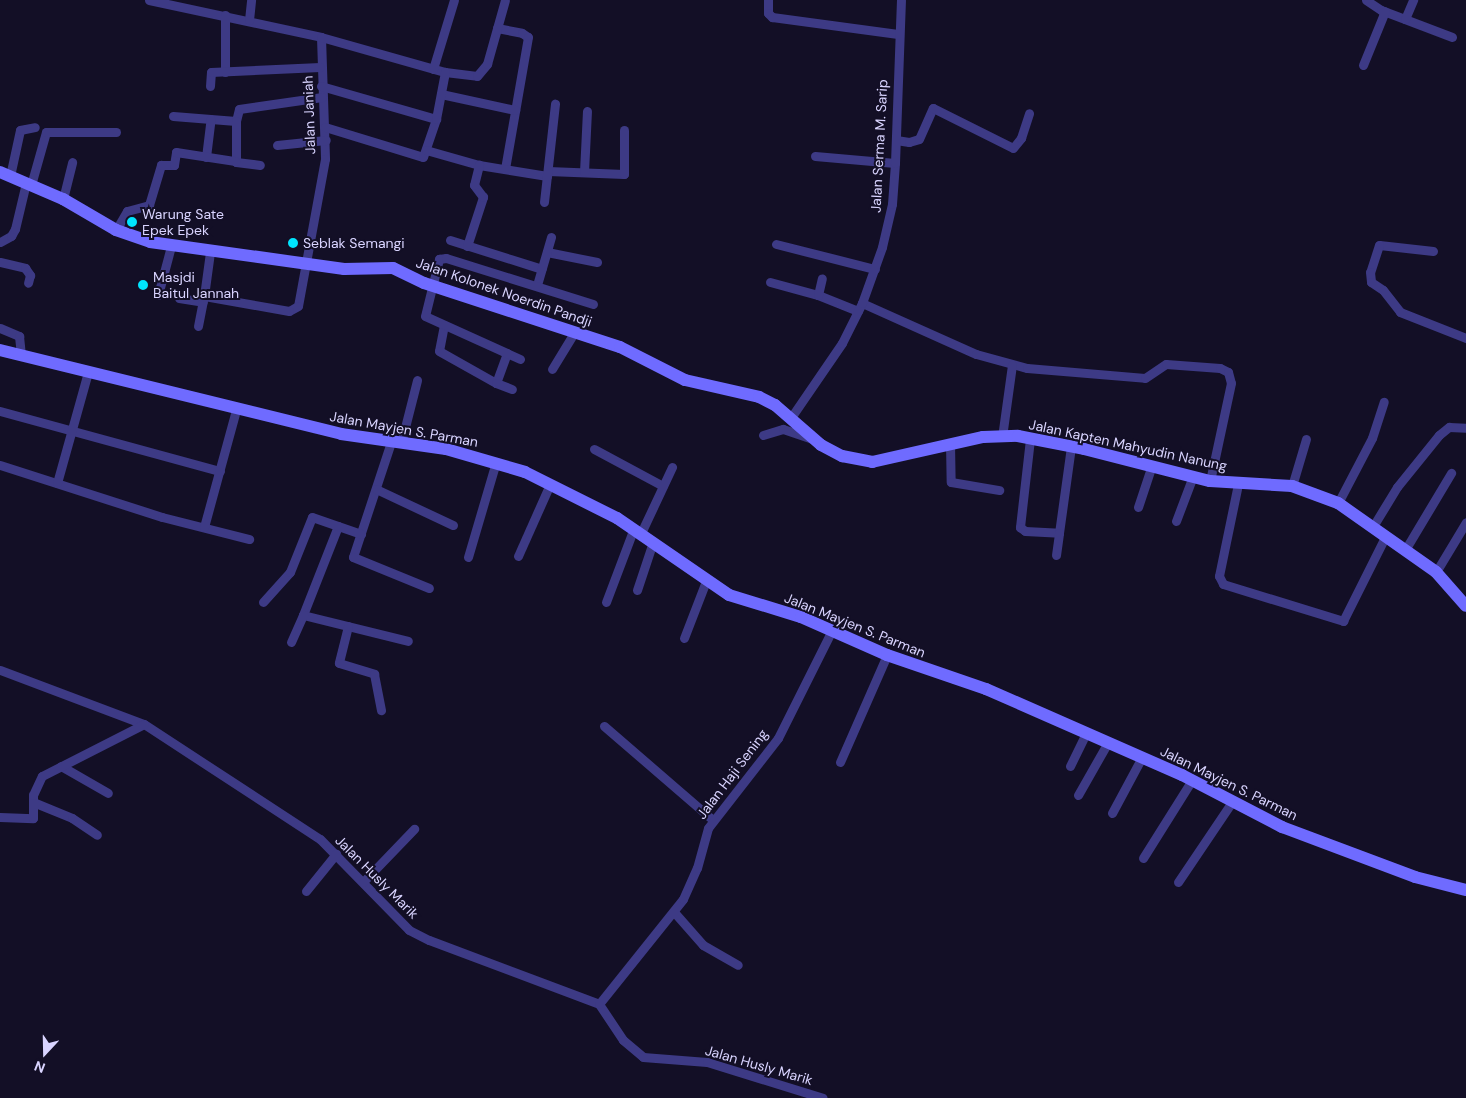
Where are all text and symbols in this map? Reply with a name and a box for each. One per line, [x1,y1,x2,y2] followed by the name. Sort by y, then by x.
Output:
[299,75,319,155] street label: Jalan Janiah
[867,79,891,213] street label: Jalan Serma M. Sarip
[142,206,224,238] place label: Warung Sate Epek Epek
[126,216,138,228] marker: Warung Sate Epek Epek
[303,235,405,251] place label: Seblak Semangi
[287,237,299,249] marker: Seblak Semangi
[414,254,594,330] street label: Jalan Kolonek Noerdin Pandji
[153,269,239,302] place label: Masjdi Baitul Jannah
[137,279,149,291] marker: Masjdi Baitul Jannah
[328,408,480,450] street label: Jalan Mayjen S. Parman
[1027,416,1229,474] street label: Jalan Kapten Mahyudin Nanung
[782,589,928,661] street label: Jalan Mayjen S. Parman
[693,726,771,822] street label: Jalan Haji Sening
[1158,742,1300,824] street label: Jalan Mayjen S. Parman
[332,832,422,922] street label: Jalan Husly Marik
[20,1028,70,1078] north arrow
[703,1042,815,1088] street label: Jalan Husly Marik
[32,1057,48,1077] text: N

